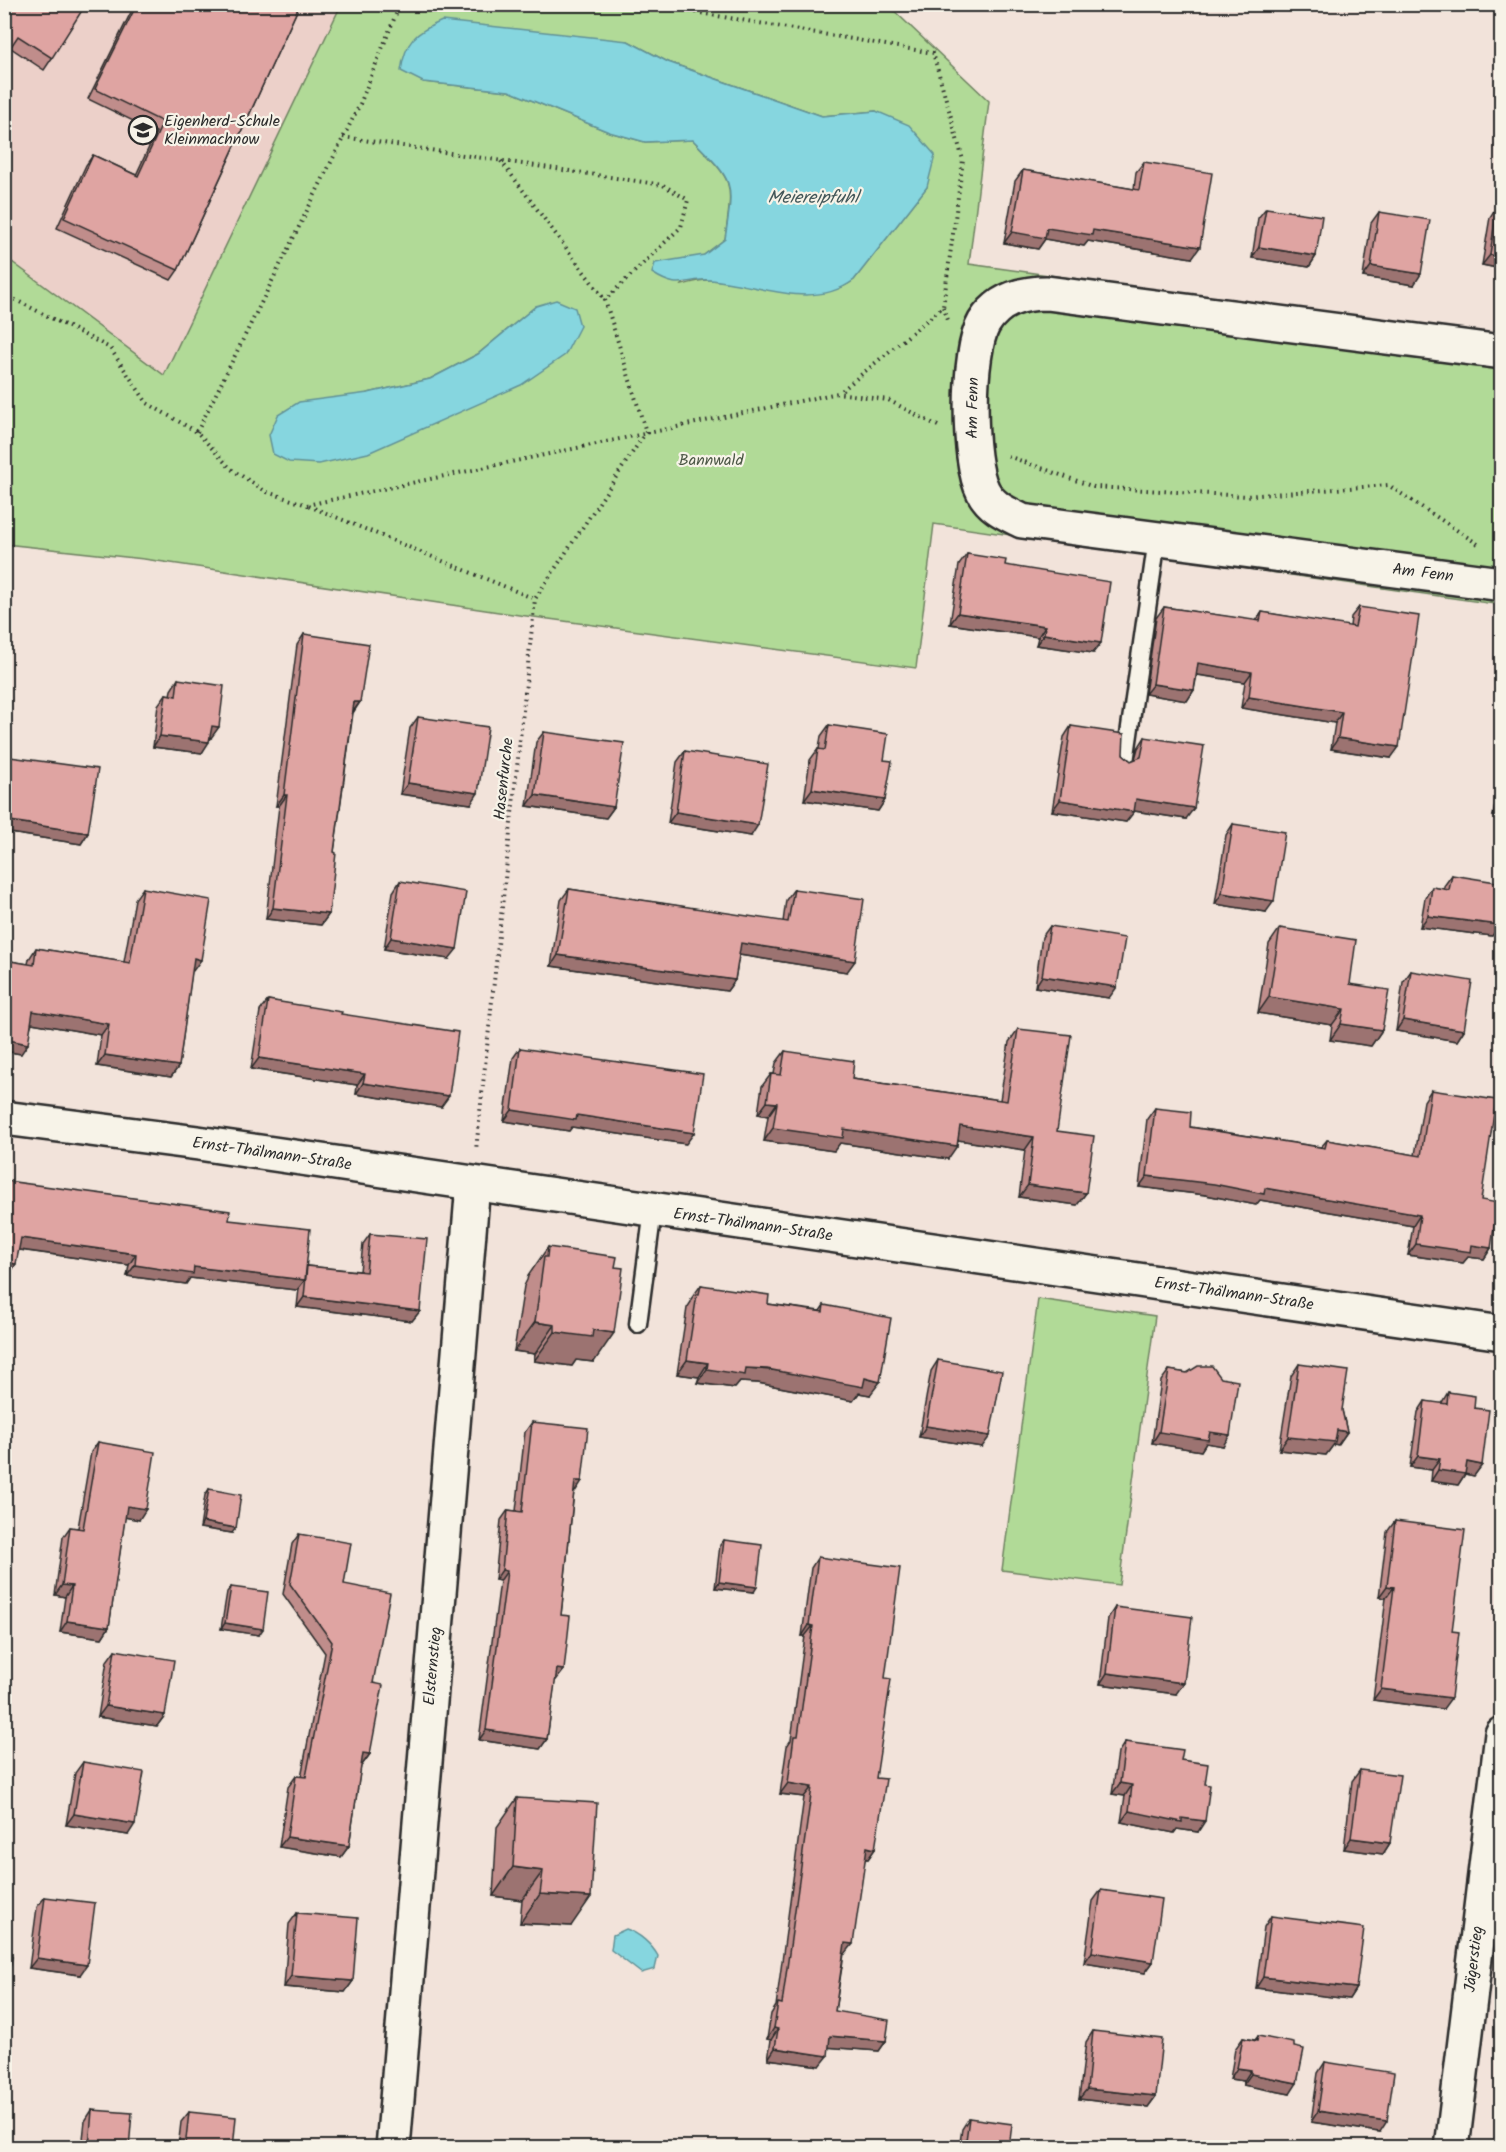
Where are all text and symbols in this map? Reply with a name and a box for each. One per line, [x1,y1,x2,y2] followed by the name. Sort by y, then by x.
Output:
[164,109,280,152] place label: Eigenherd-Schule Kleinmachnow
[127,114,159,146] school or university icon: Eigenherd-Schule Kleinmachnow
[767,184,862,213] water label: Meiereipfuhl
[960,377,986,439] street label: Am Fenn
[679,448,744,473] park label: Bannwald
[1391,557,1455,589] street label: Am Fenn
[487,737,521,821] street label: Hasenfurche
[191,1130,353,1178] street label: Ernst-Thälmann-Straße
[672,1201,834,1249] street label: Ernst-Thälmann-Straße
[1153,1270,1315,1318] street label: Ernst-Thälmann-Straße
[417,1626,449,1706] street label: Elsternstieg
[1458,1924,1490,1994] street label: Jägerstieg

